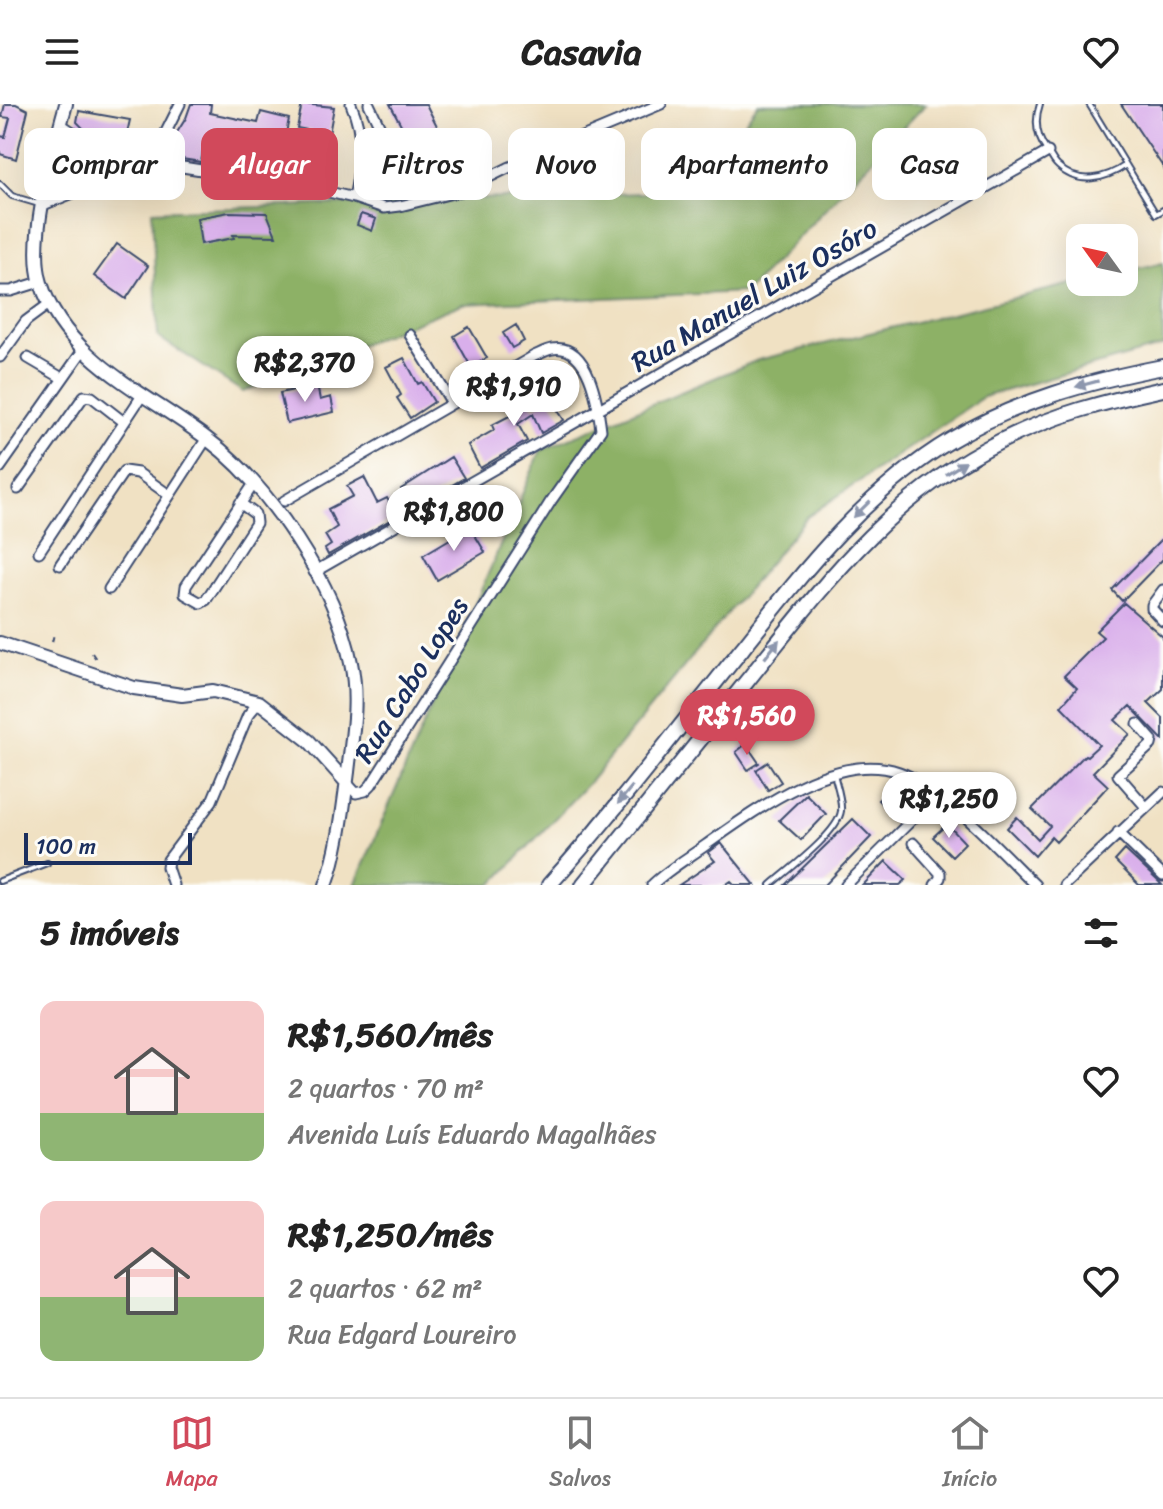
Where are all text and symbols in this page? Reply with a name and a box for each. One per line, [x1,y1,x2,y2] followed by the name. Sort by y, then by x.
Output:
[522,20,641,84] text: Casavia
[40,30,84,74] icon: menu
[1079,30,1123,74] icon: heart
[24,128,185,200] chip: Comprar
[201,128,338,200] chip: Alugar
[354,128,492,200] chip: Filtros
[508,128,625,200] chip: Novo
[641,128,856,200] chip: Apartamento
[872,128,987,200] chip: Casa
[621,204,887,386] street label: Rua Manuel Luiz Osóro
[1066,224,1138,296] north arrow
[1066,224,1138,296] map controls
[231,336,379,404] pin: R$2,370
[255,339,355,385] text: R$2,370
[440,360,588,428] pin: R$1,910
[467,363,561,409] text: R$1,910
[1074,378,1098,391] one-way arrow
[945,461,967,475] one-way arrow
[380,485,528,553] pin: R$1,800
[404,488,504,534] text: R$1,800
[854,499,872,518] one-way arrow
[340,587,482,773] street label: Rua Cabo Lopes
[764,639,780,660] one-way arrow
[673,689,821,757] pin: R$1,560
[698,692,796,738] text: R$1,560
[875,772,1023,840] pin: R$1,250
[900,775,998,821] text: R$1,250
[617,785,633,805] one-way arrow
[36,827,96,866] text: 100 m
[24,829,192,865] scale bar
[40,903,179,963] text: 5 imóveis
[1079,911,1123,955] icon: filters
[288,1005,493,1065] text: R$1,560/mês
[104,1033,200,1129] icon: home
[1079,1059,1123,1103] icon: heart
[288,1065,484,1111] text: 2 quartos · 70 m²
[288,1111,656,1157] text: Avenida Luís Eduardo Magalhães
[288,1205,493,1265] text: R$1,250/mês
[104,1233,200,1329] icon: home
[1079,1259,1123,1303] icon: heart
[288,1265,483,1311] text: 2 quartos · 62 m²
[288,1311,516,1357] text: Rua Edgard Loureiro
[166,1411,217,1498] tab: Mapa
[549,1411,611,1498] tab: Salvos
[942,1411,997,1498] tab: Início

